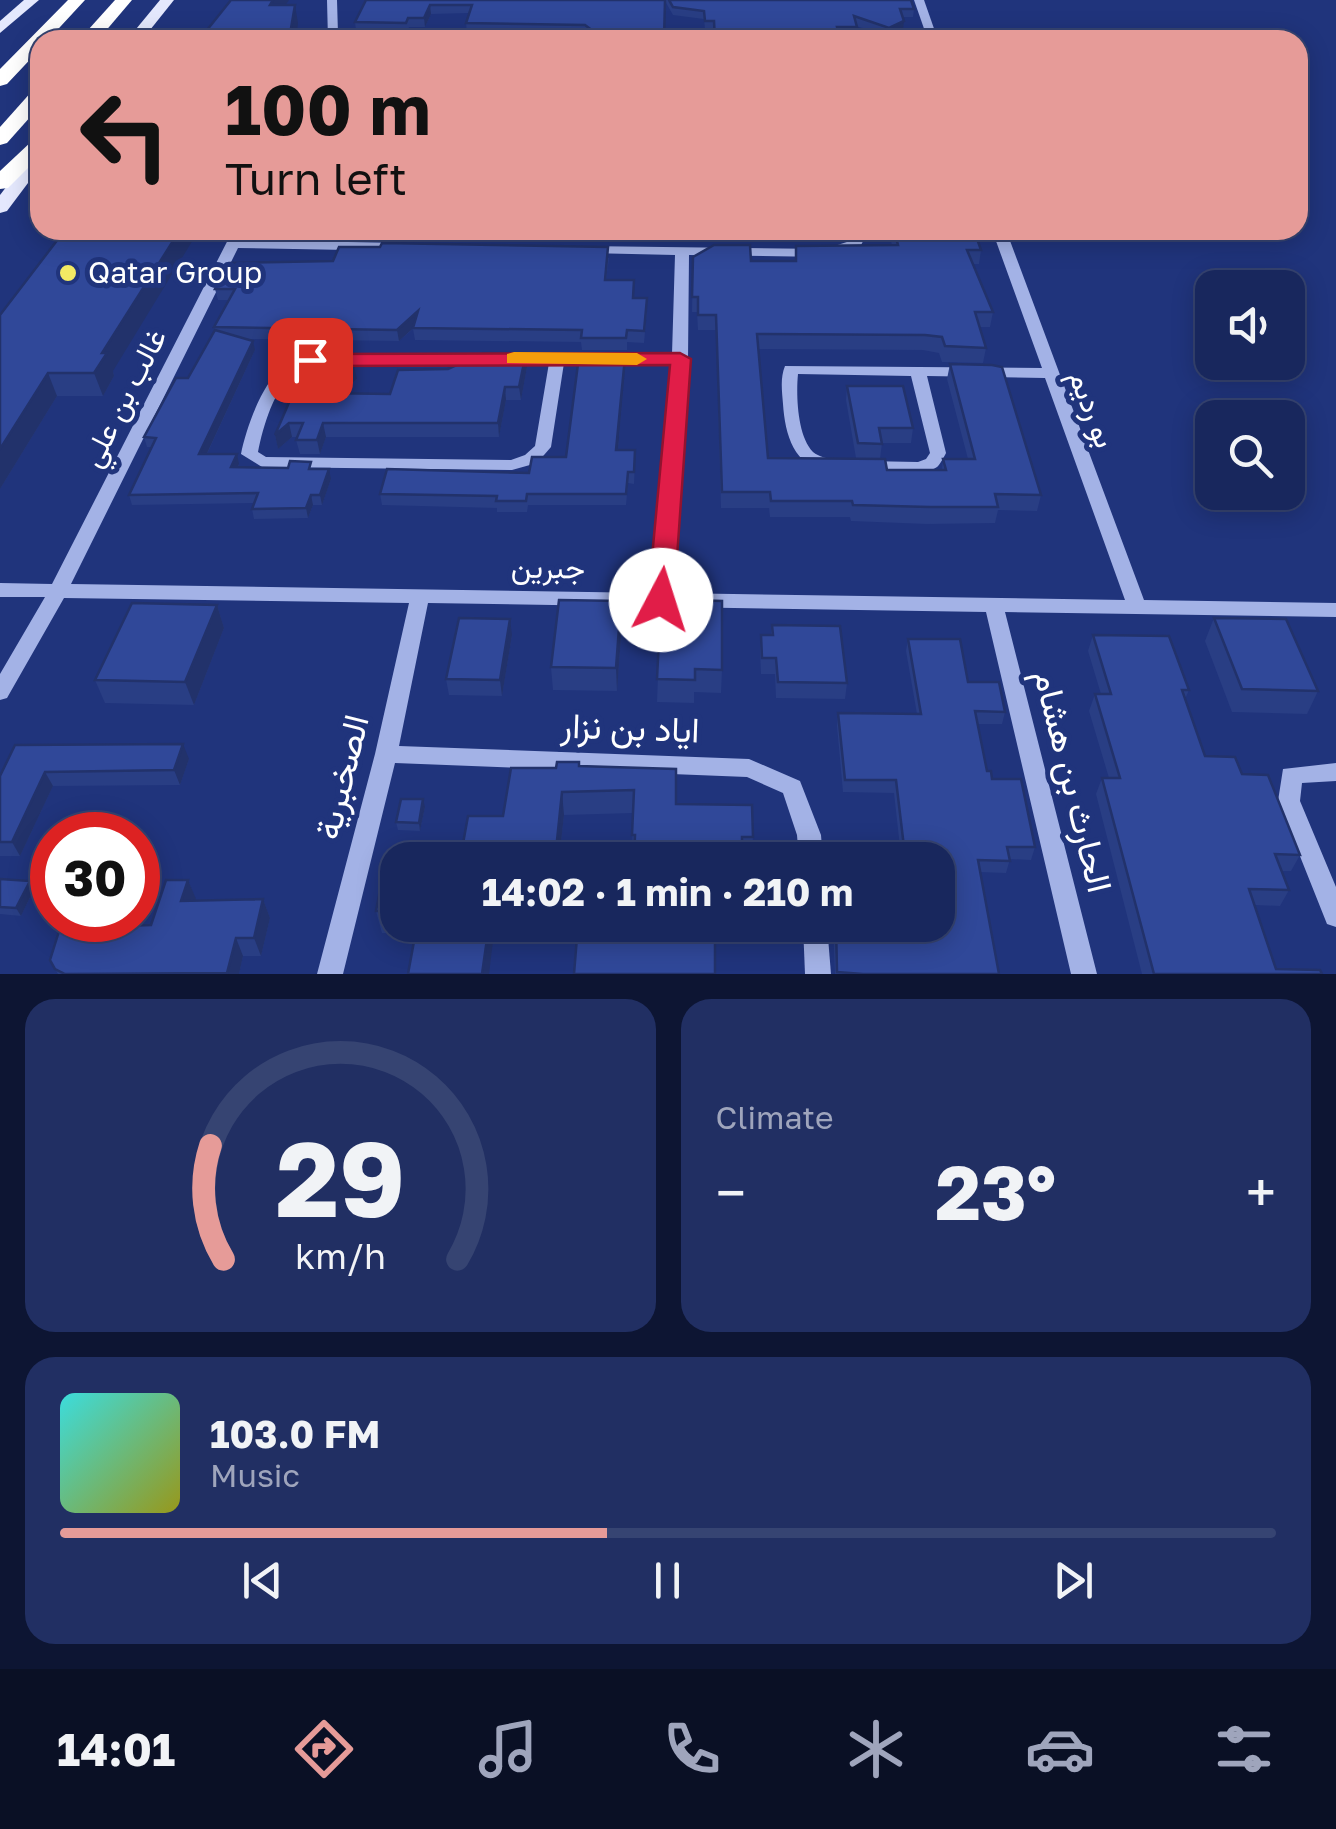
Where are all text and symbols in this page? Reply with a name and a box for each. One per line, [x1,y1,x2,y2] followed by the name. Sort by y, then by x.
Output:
[225,66,431,150] text: 100 m
[60,70,190,200] icon: left
[225,151,407,205] text: Turn left
[88,254,262,290] place label: Qatar Group
[57,262,79,284] marker: Qatar Group
[1195,270,1305,510] map controls
[1195,270,1305,380] button: sound
[268,318,353,403] pin
[73,322,179,476] street label: غالب بن علي
[283,333,338,388] icon: arrive
[1060,365,1124,453] street label: بو رديم
[1195,400,1305,510] button: search
[511,548,585,587] street label: جبرين
[609,548,713,652] position arrow
[1023,665,1122,897] street label: الحارث بن هشام
[559,704,700,752] street label: اياد بن نزار
[305,710,379,844] street label: الصخبرية
[30,812,160,942] speed limit sign: 30
[482,869,853,914] text: 14:02 · 1 min · 210 m
[716,1098,834,1136] text: Climate
[276,1115,405,1240] text: 29
[935,1146,1056,1237] text: 23°
[716,1159,746,1225] text: −
[1246,1159,1276,1225] text: +
[295,1234,386,1277] text: km/h
[210,1411,380,1456] text: 103.0 FM
[210,1456,300,1494] text: Music
[235,1553,290,1608] icon: previous
[640,1553,695,1608] icon: pause
[1046,1553,1101,1608] icon: next
[289,1714,359,1784] icon: directions
[473,1714,543,1784] icon: music
[657,1714,727,1784] icon: phone
[841,1714,911,1784] icon: climate
[1025,1714,1095,1784] icon: car
[1209,1714,1279,1784] icon: filters
[57,1722,175,1776] text: 14:01

